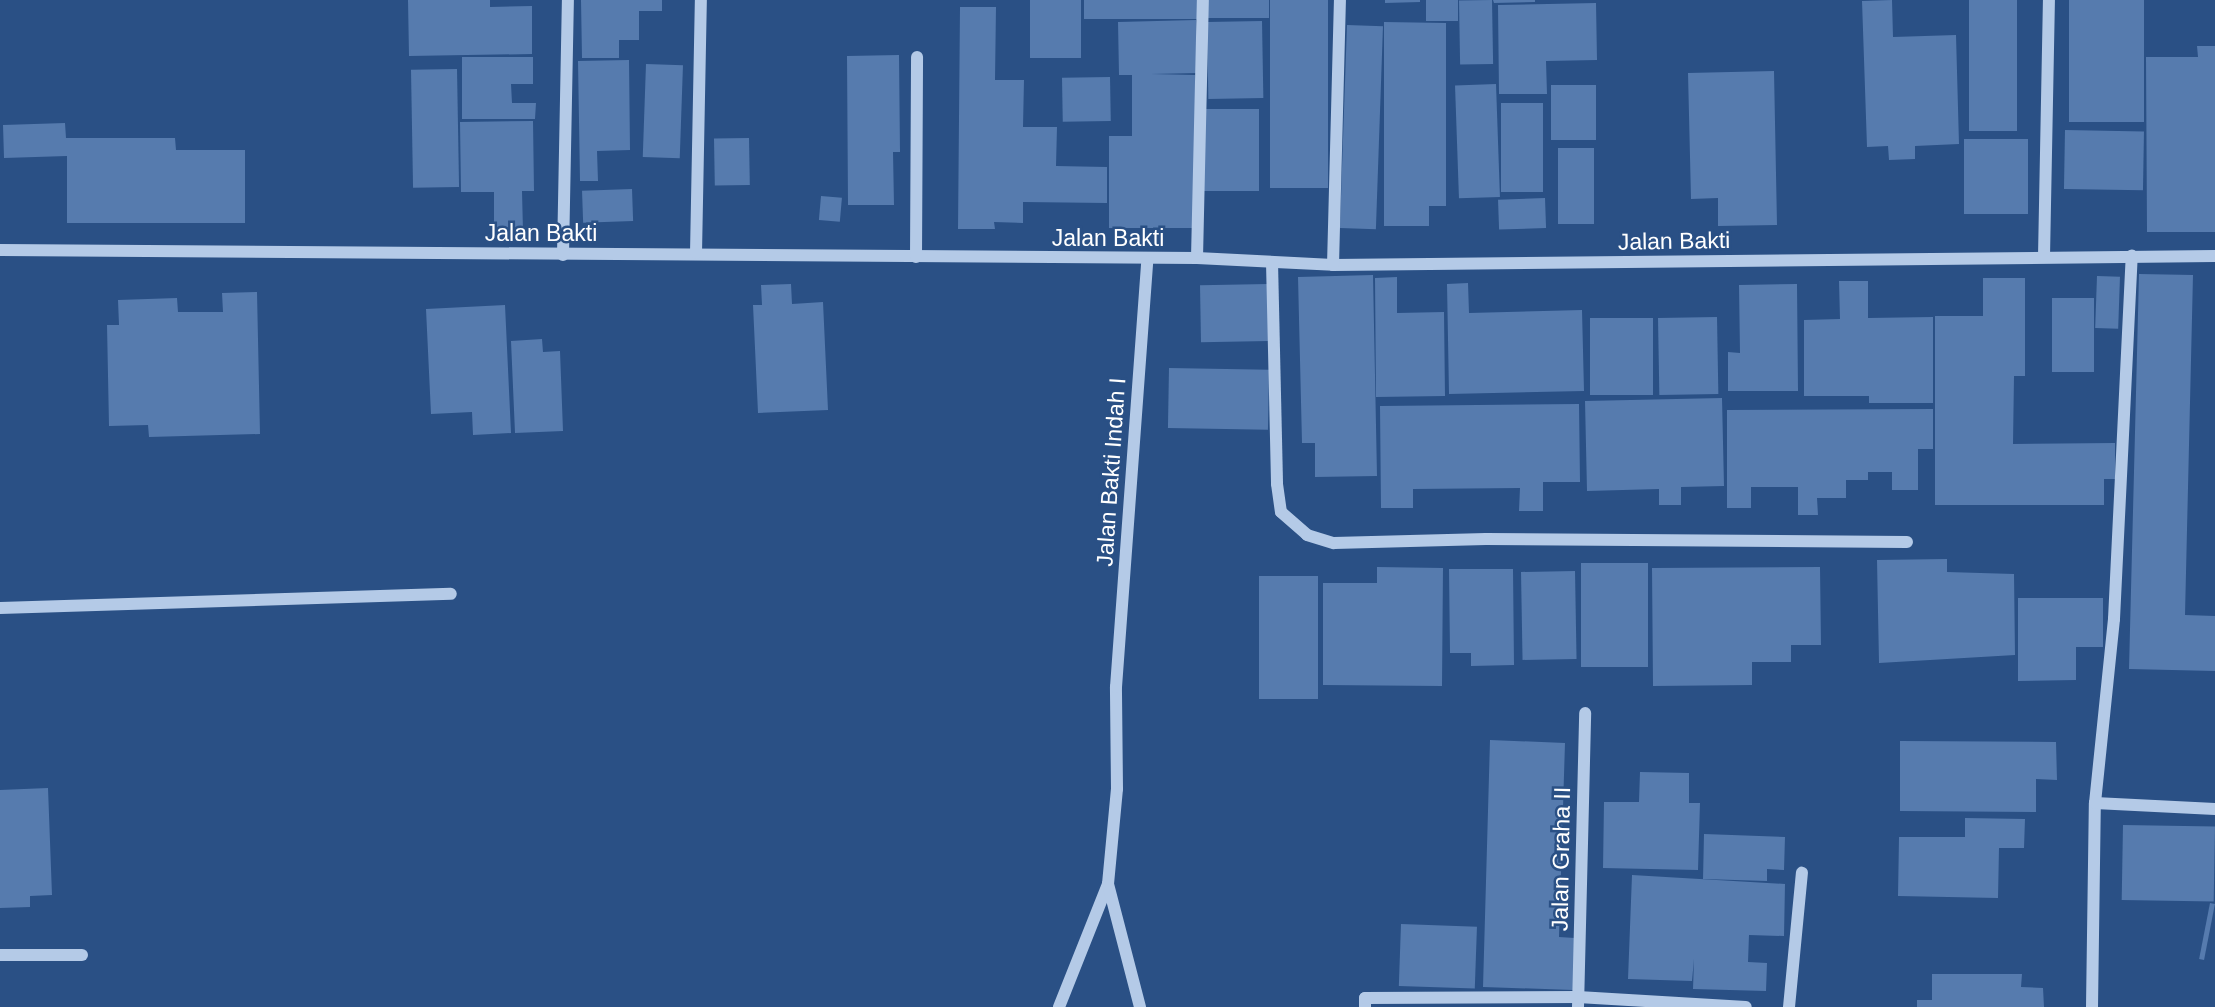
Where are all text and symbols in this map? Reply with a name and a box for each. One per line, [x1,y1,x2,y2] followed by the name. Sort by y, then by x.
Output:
[485,219,597,247] street label: Jalan Bakti
[1052,224,1164,252] street label: Jalan Bakti
[1618,226,1730,256] street label: Jalan Bakti
[1091,377,1131,567] street label: Jalan Bakti Indah I
[1546,787,1576,931] street label: Jalan Graha II

